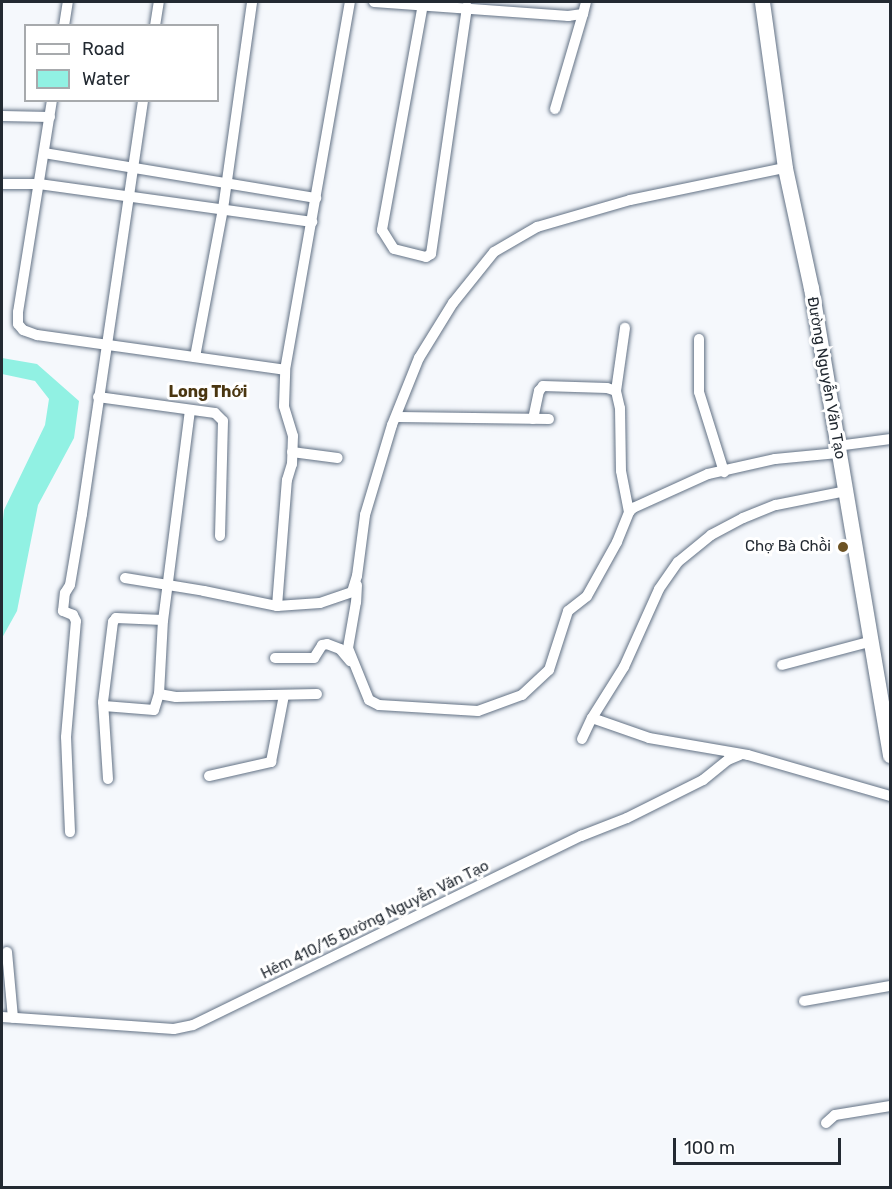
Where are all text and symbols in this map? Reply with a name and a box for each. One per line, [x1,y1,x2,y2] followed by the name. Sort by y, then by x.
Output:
[24,24,219,102] legend
[82,38,125,60] text: Road
[82,68,130,90] text: Water
[803,295,849,461] street label: Đường Nguyễn Văn Tạo
[168,382,248,402] district label: Long Thới
[745,538,831,556] place label: Chợ Bà Chồi
[836,540,850,554] marker: Chợ Bà Chồi
[258,857,492,983] street label: Hẻm 410/15 Đường Nguyễn Văn Tạo
[676,1126,844,1164] scale bar
[684,1137,735,1159] text: 100 m

